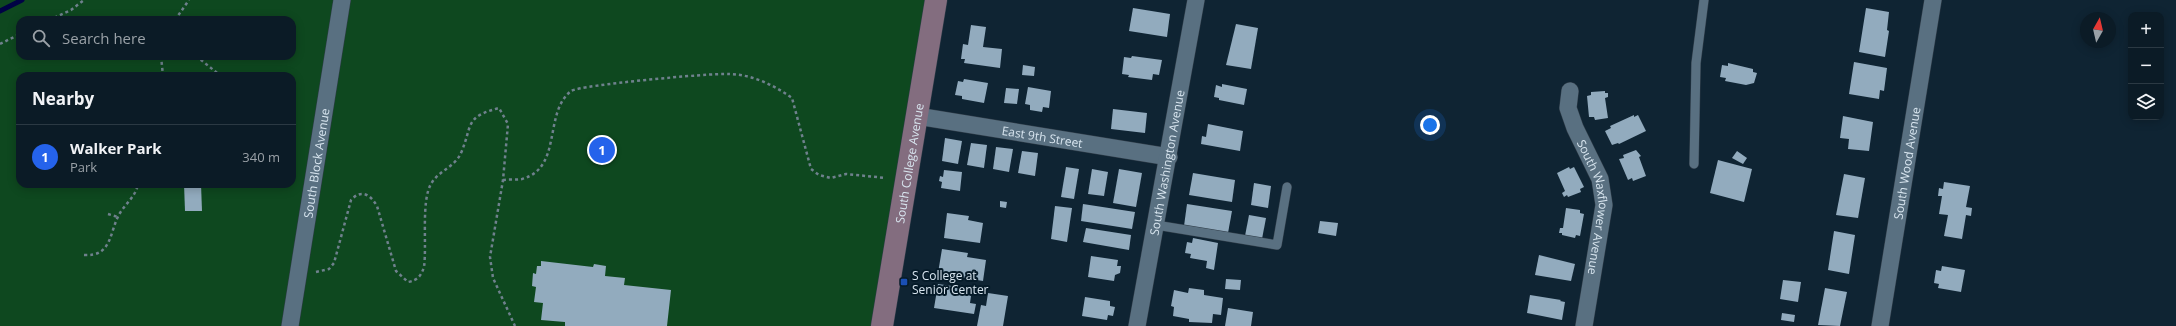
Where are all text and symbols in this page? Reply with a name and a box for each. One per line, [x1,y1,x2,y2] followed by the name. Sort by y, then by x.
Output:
[2080,12,2116,48] north arrow
[2128,12,2164,120] map controls
[2128,12,2164,48] button: +
[16,16,296,60] search box
[30,27,52,49] icon: search
[62,28,146,48] text: Search here
[2128,48,2164,84] button: −
[2128,84,2164,120] button: layers
[32,87,94,110] text: Nearby
[1145,88,1188,237] street label: South Washington Avenue
[891,102,927,225] street label: South College Avenue
[1889,105,1924,221] street label: South Wood Avenue
[299,107,333,219] street label: South Block Avenue
[1420,115,1440,135] your location
[1001,121,1084,151] street label: East 9th Street
[589,135,615,165] pin: 1
[1573,136,1613,276] street label: South Waxflower Avenue
[70,138,162,158] text: Walker Park
[41,148,49,166] text: 1
[242,148,280,166] text: 340 m
[70,158,97,176] text: Park
[912,267,989,298] place label: S College at Senior Center
[899,277,909,287] marker: S College at Senior Center

